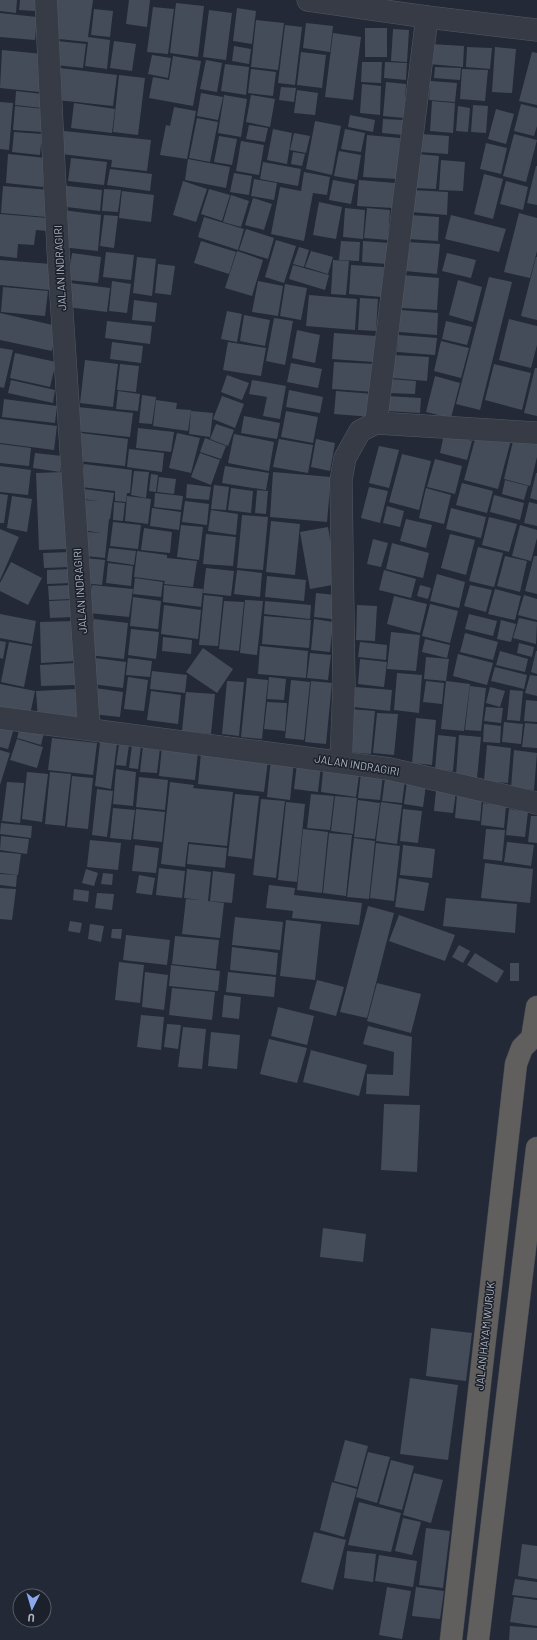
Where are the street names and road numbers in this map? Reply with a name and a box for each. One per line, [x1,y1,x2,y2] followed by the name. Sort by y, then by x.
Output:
[51,225,68,311] street label: JALAN INDRAGIRI
[70,548,89,634] street label: JALAN INDRAGIRI
[314,751,400,778] street label: JALAN INDRAGIRI
[472,1281,497,1391] street label: JALAN HAYAM WURUK

